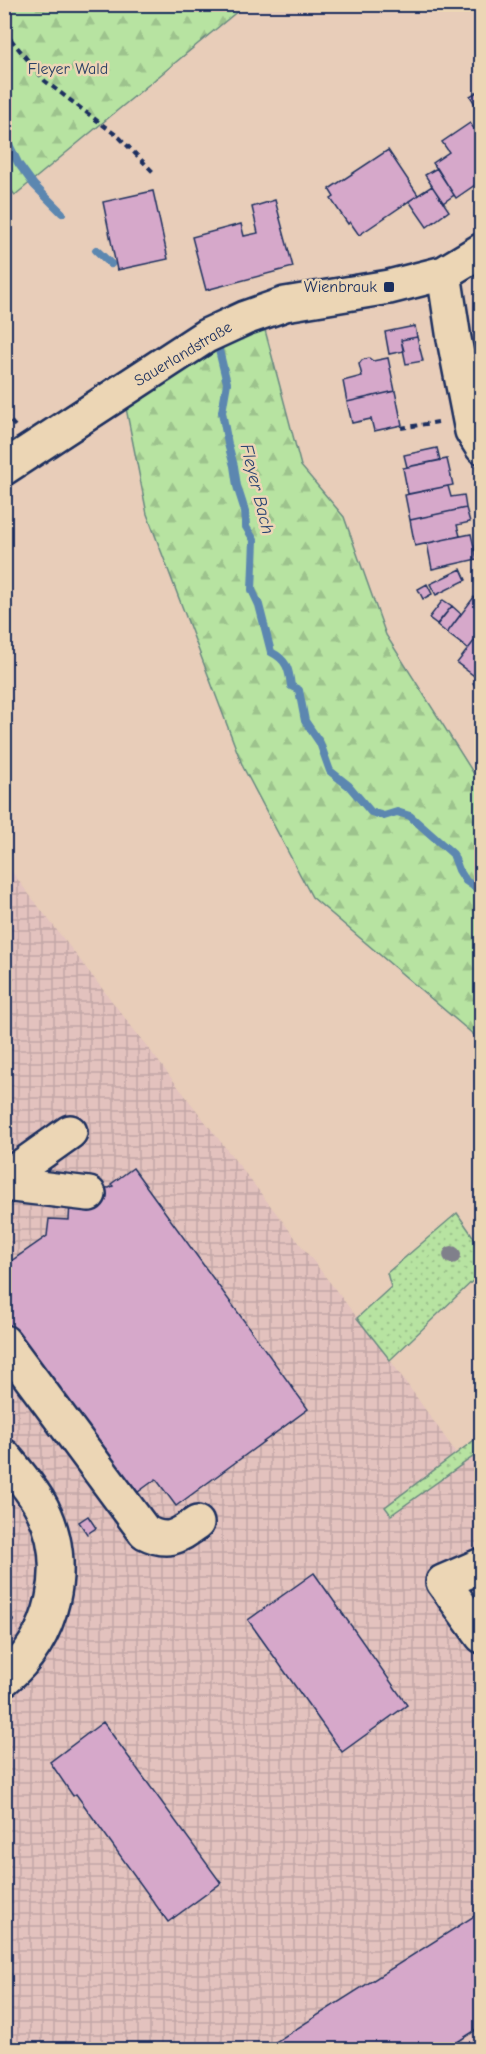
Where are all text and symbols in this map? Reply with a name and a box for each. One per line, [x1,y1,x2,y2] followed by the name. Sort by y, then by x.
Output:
[28,60,108,78] park label: Fleyer Wald
[304,278,377,296] place label: Wienbrauk
[382,280,396,294] marker: Wienbrauk
[131,318,235,390] street label: Sauerlandstraße
[236,442,278,536] water label: Fleyer Bach

